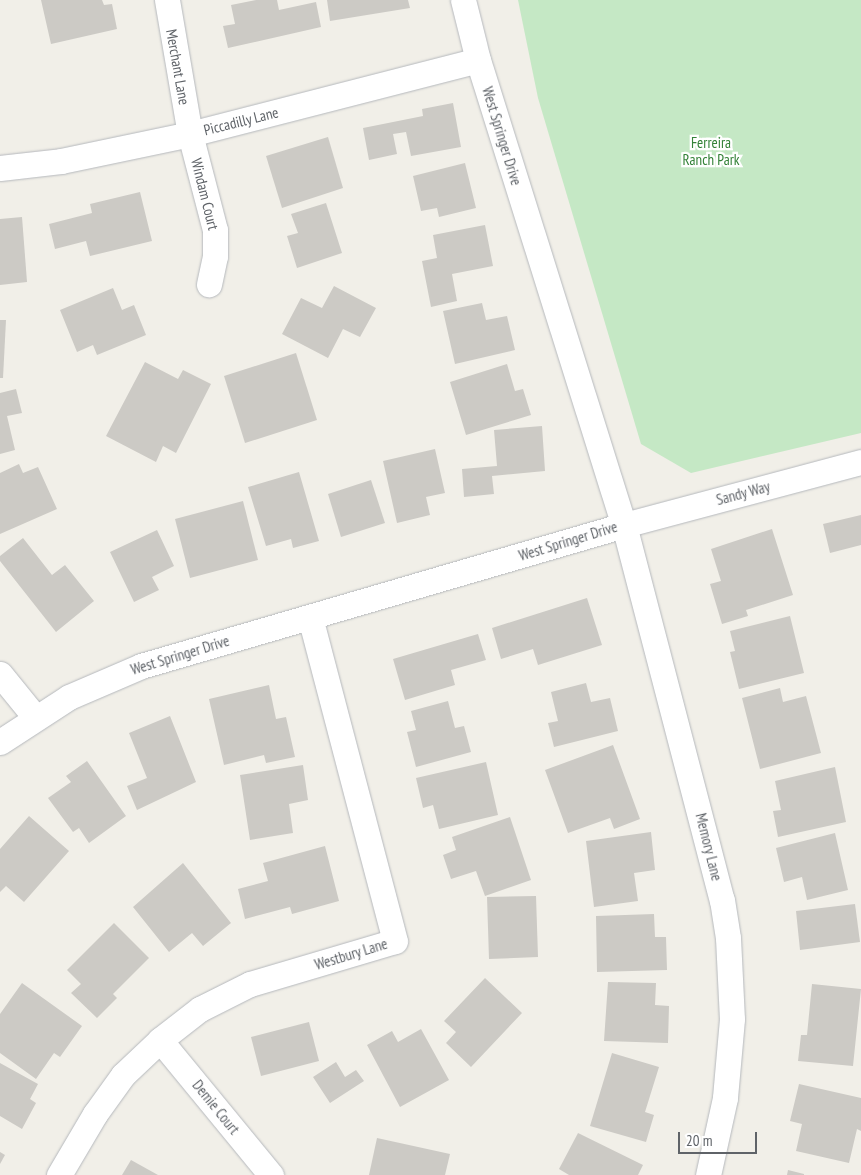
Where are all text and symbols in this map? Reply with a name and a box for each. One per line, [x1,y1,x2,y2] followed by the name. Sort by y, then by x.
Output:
[162,28,194,106] street label: Merchant Lane
[478,84,526,188] street label: West Springer Drive
[202,103,280,139] street label: Piccadilly Lane
[682,133,740,168] park label: Ferreira Ranch Park
[187,156,223,232] street label: Windam Court
[714,477,772,509] street label: Sandy Way
[516,517,620,565] street label: West Springer Drive
[128,631,232,679] street label: West Springer Drive
[692,811,726,883] street label: Memory Lane
[312,934,390,974] street label: Westbury Lane
[189,1076,243,1138] street label: Demie Court
[681,1122,760,1154] scale bar
[686,1131,712,1150] text: 20 m

